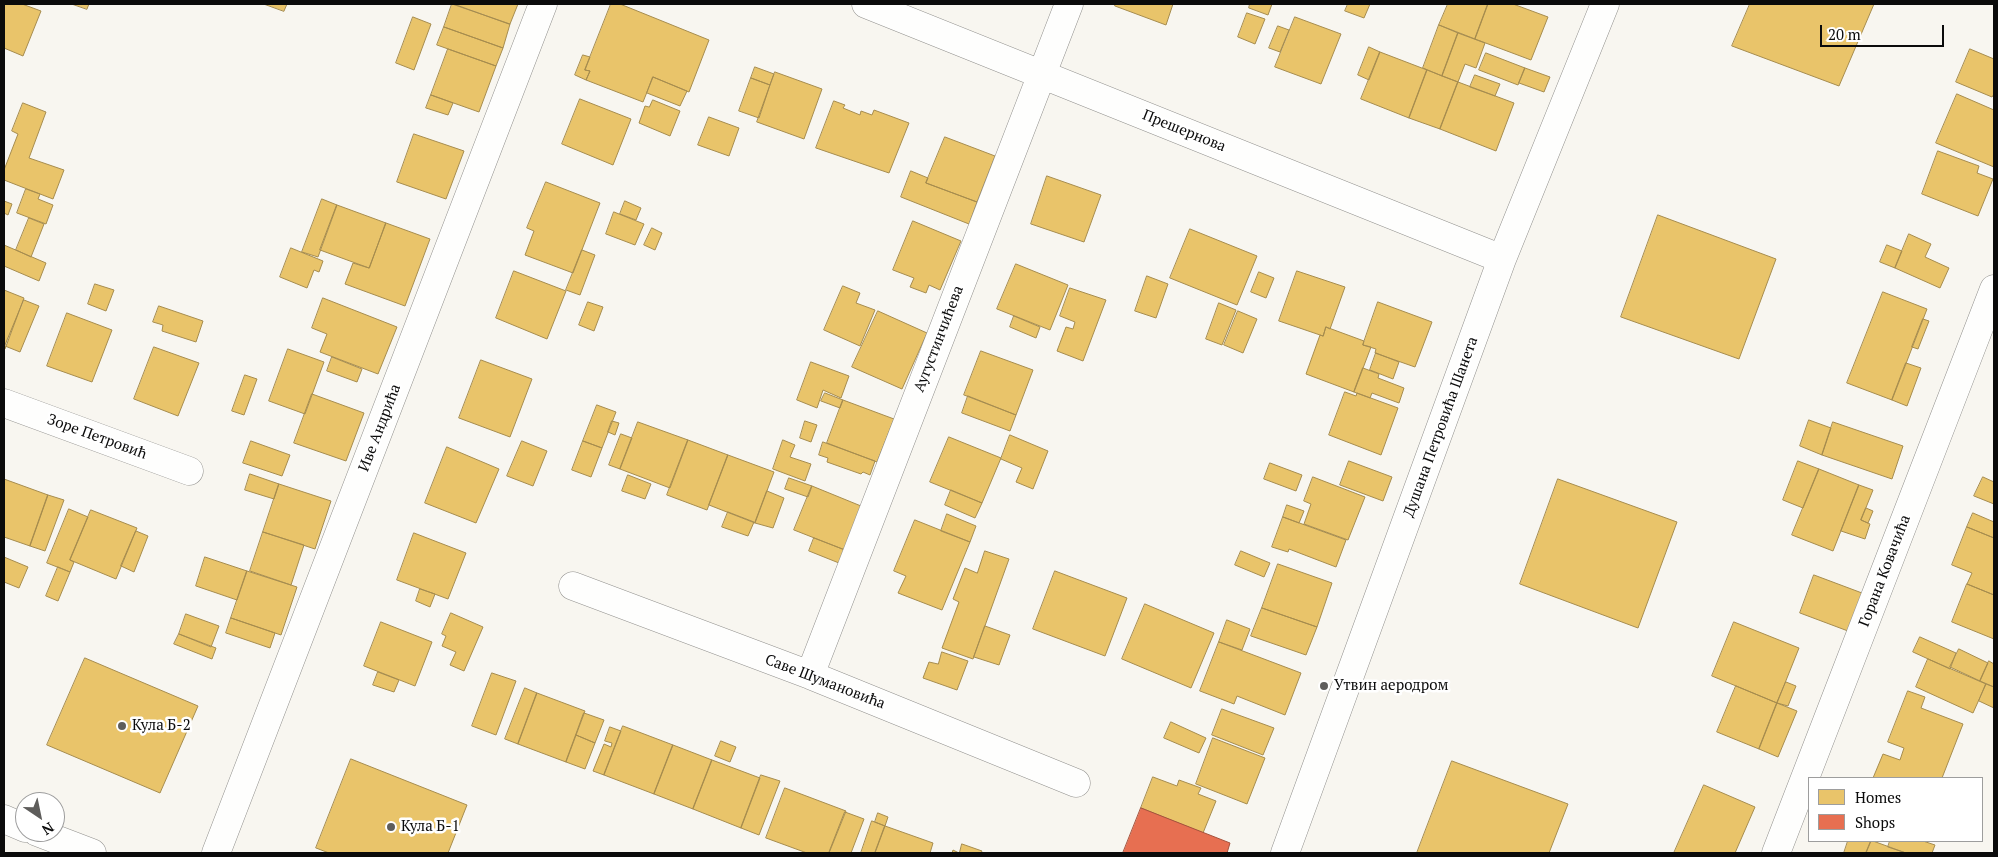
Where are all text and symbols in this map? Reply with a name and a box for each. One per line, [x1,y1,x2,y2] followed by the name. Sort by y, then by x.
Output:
[1823,15,1947,47] scale bar
[1828,24,1861,44] text: 20 m
[1140,106,1228,156] street label: Прешернова
[910,283,968,395] street label: Аугустинчићева
[1400,334,1482,520] street label: Душана Петровића Шанета
[355,382,405,474] street label: Иве Андрића
[45,411,149,463] street label: Зоре Петровић
[1855,512,1915,630] street label: Горана Ковачића
[762,651,888,713] street label: Саве Шумановића
[1334,677,1448,695] place label: Утвин аеродром
[1318,680,1330,692] marker: Утвин аеродром
[132,717,191,735] place label: Кула Б-2
[116,720,128,732] marker: Кула Б-2
[1808,777,1983,842] legend
[1855,787,1901,807] text: Homes
[15,792,65,842] north arrow
[1855,812,1895,832] text: Shops
[38,818,58,840] text: N
[401,818,460,836] place label: Кула Б-1
[385,821,397,833] marker: Кула Б-1

